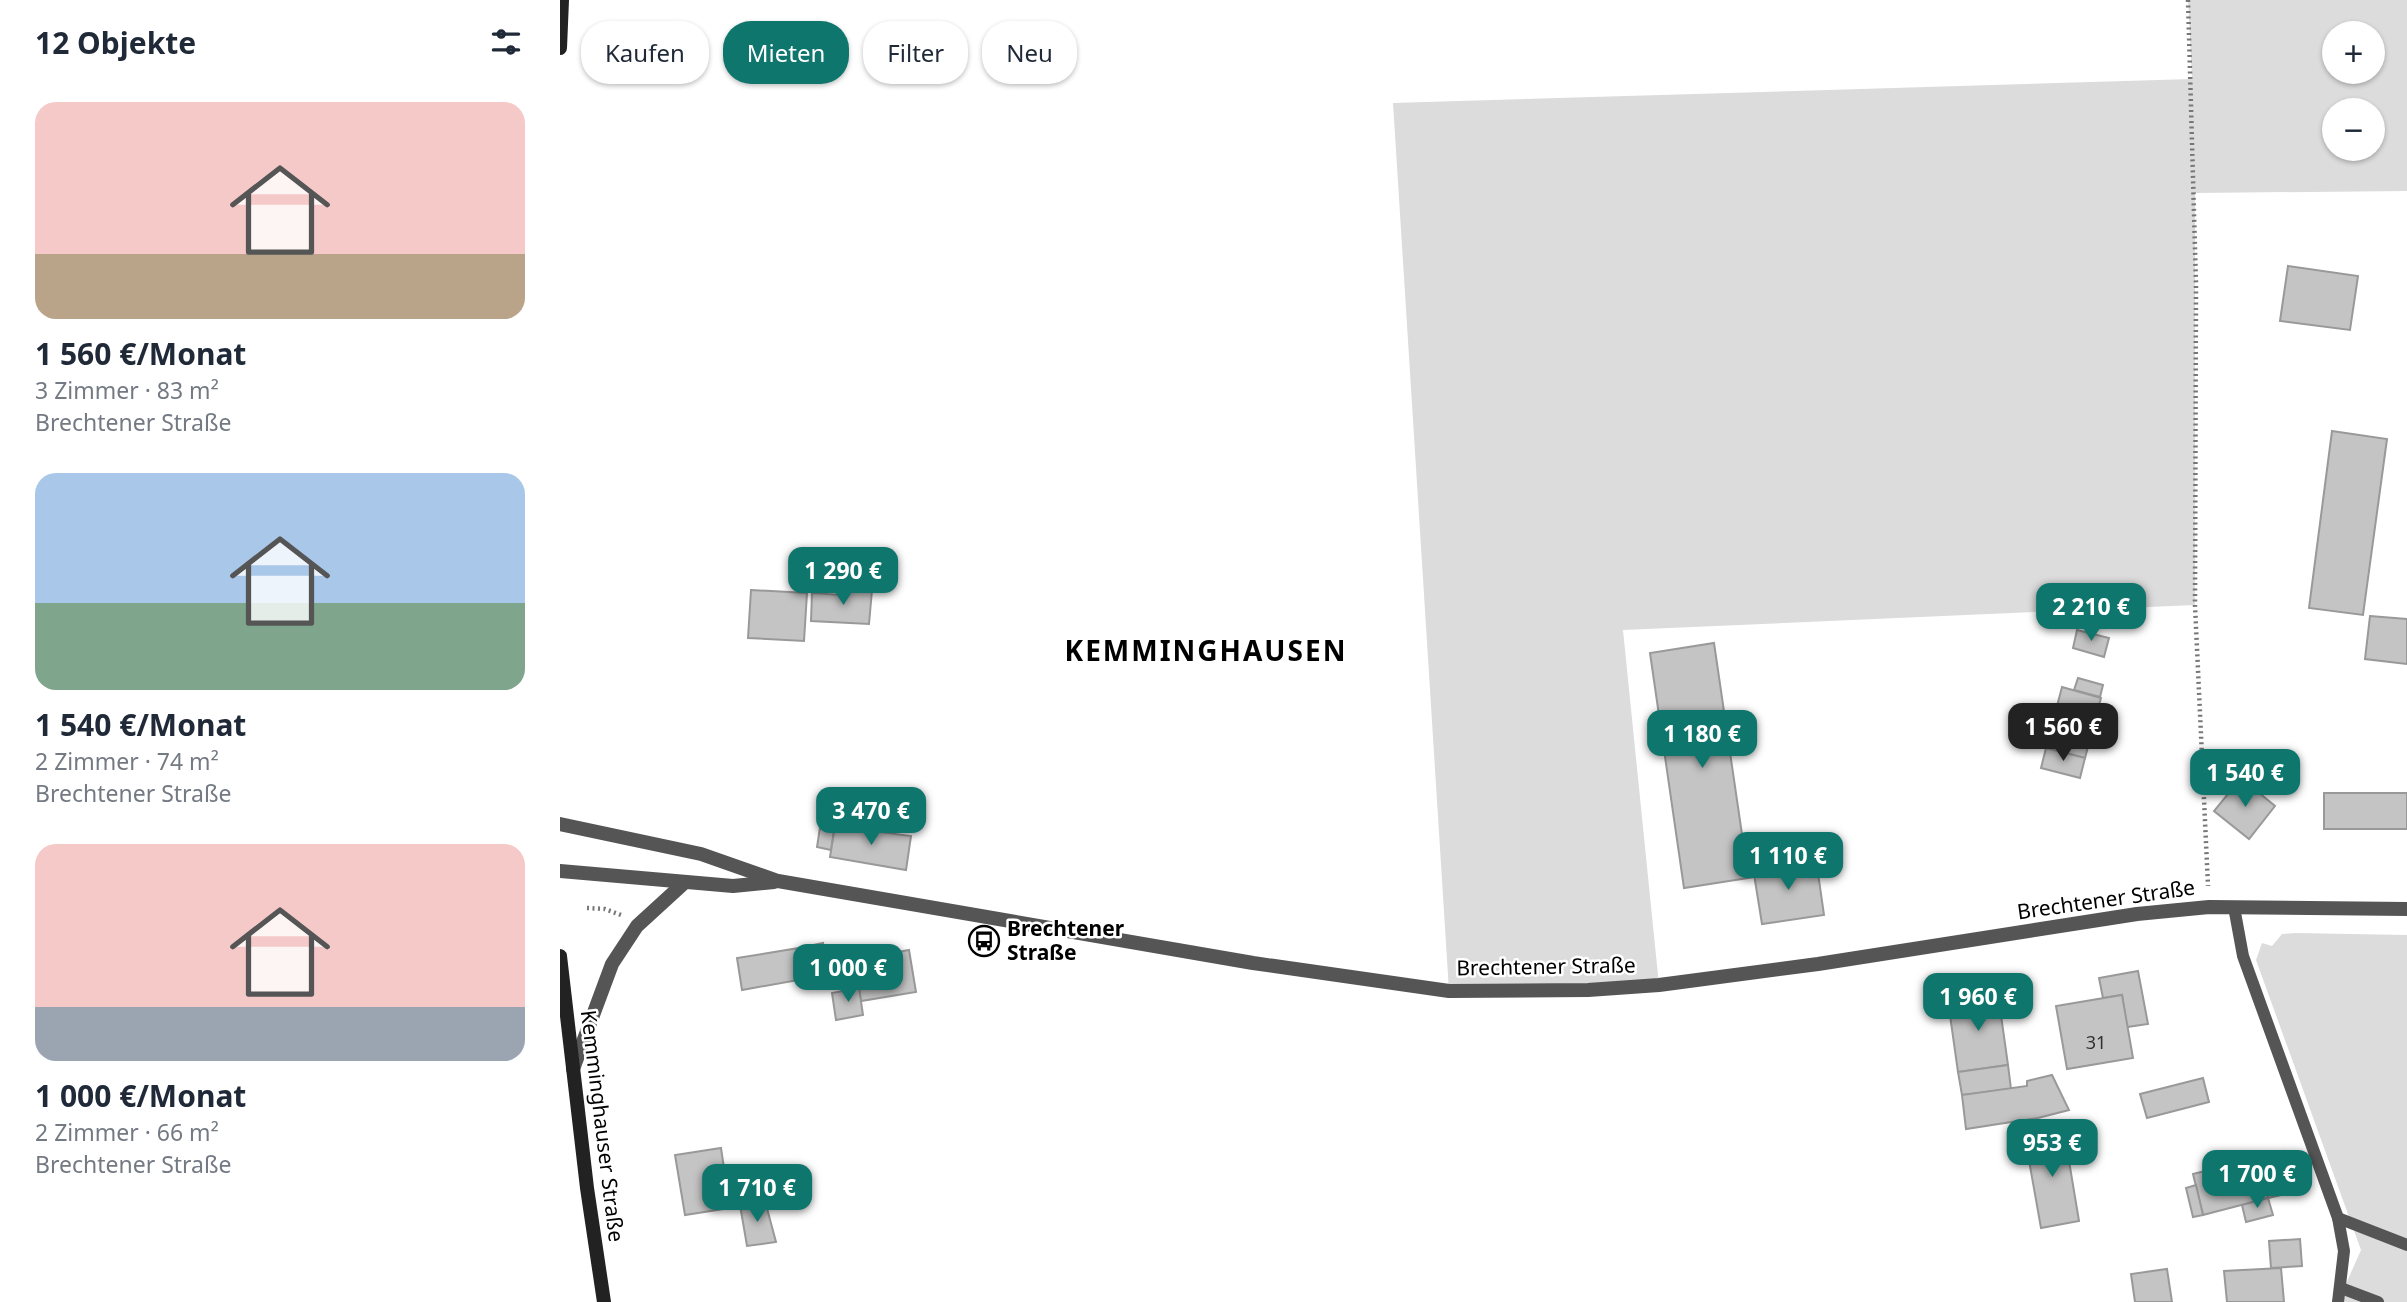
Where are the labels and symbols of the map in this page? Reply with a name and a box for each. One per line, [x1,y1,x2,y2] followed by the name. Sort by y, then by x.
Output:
[778,548,908,607] pin: 1 290 €
[2026,584,2156,643] pin: 2 210 €
[1065,631,1347,669] district label: KEMMINGHAUSEN
[1998,704,2128,763] pin: 1 560 €
[1637,710,1767,770] pin: 1 180 €
[2180,750,2310,809] pin: 1 540 €
[806,788,936,847] pin: 3 470 €
[1723,832,1853,892] pin: 1 110 €
[2015,873,2197,925] street label: Brechtener Straße
[1007,914,1125,966] place label: Brechtener Straße
[967,924,1001,958] bus stop icon: Brechtener Straße
[783,944,913,1004] pin: 1 000 €
[1456,950,1636,982] street label: Brechtener Straße
[1913,974,2043,1033] pin: 1 960 €
[575,1008,631,1243] street label: Kemminghauser Straße
[2086,1030,2106,1054] house number: 31
[2003,1120,2101,1179] pin: 953 €
[2192,1150,2322,1210] pin: 1 700 €
[692,1164,822,1224] pin: 1 710 €

